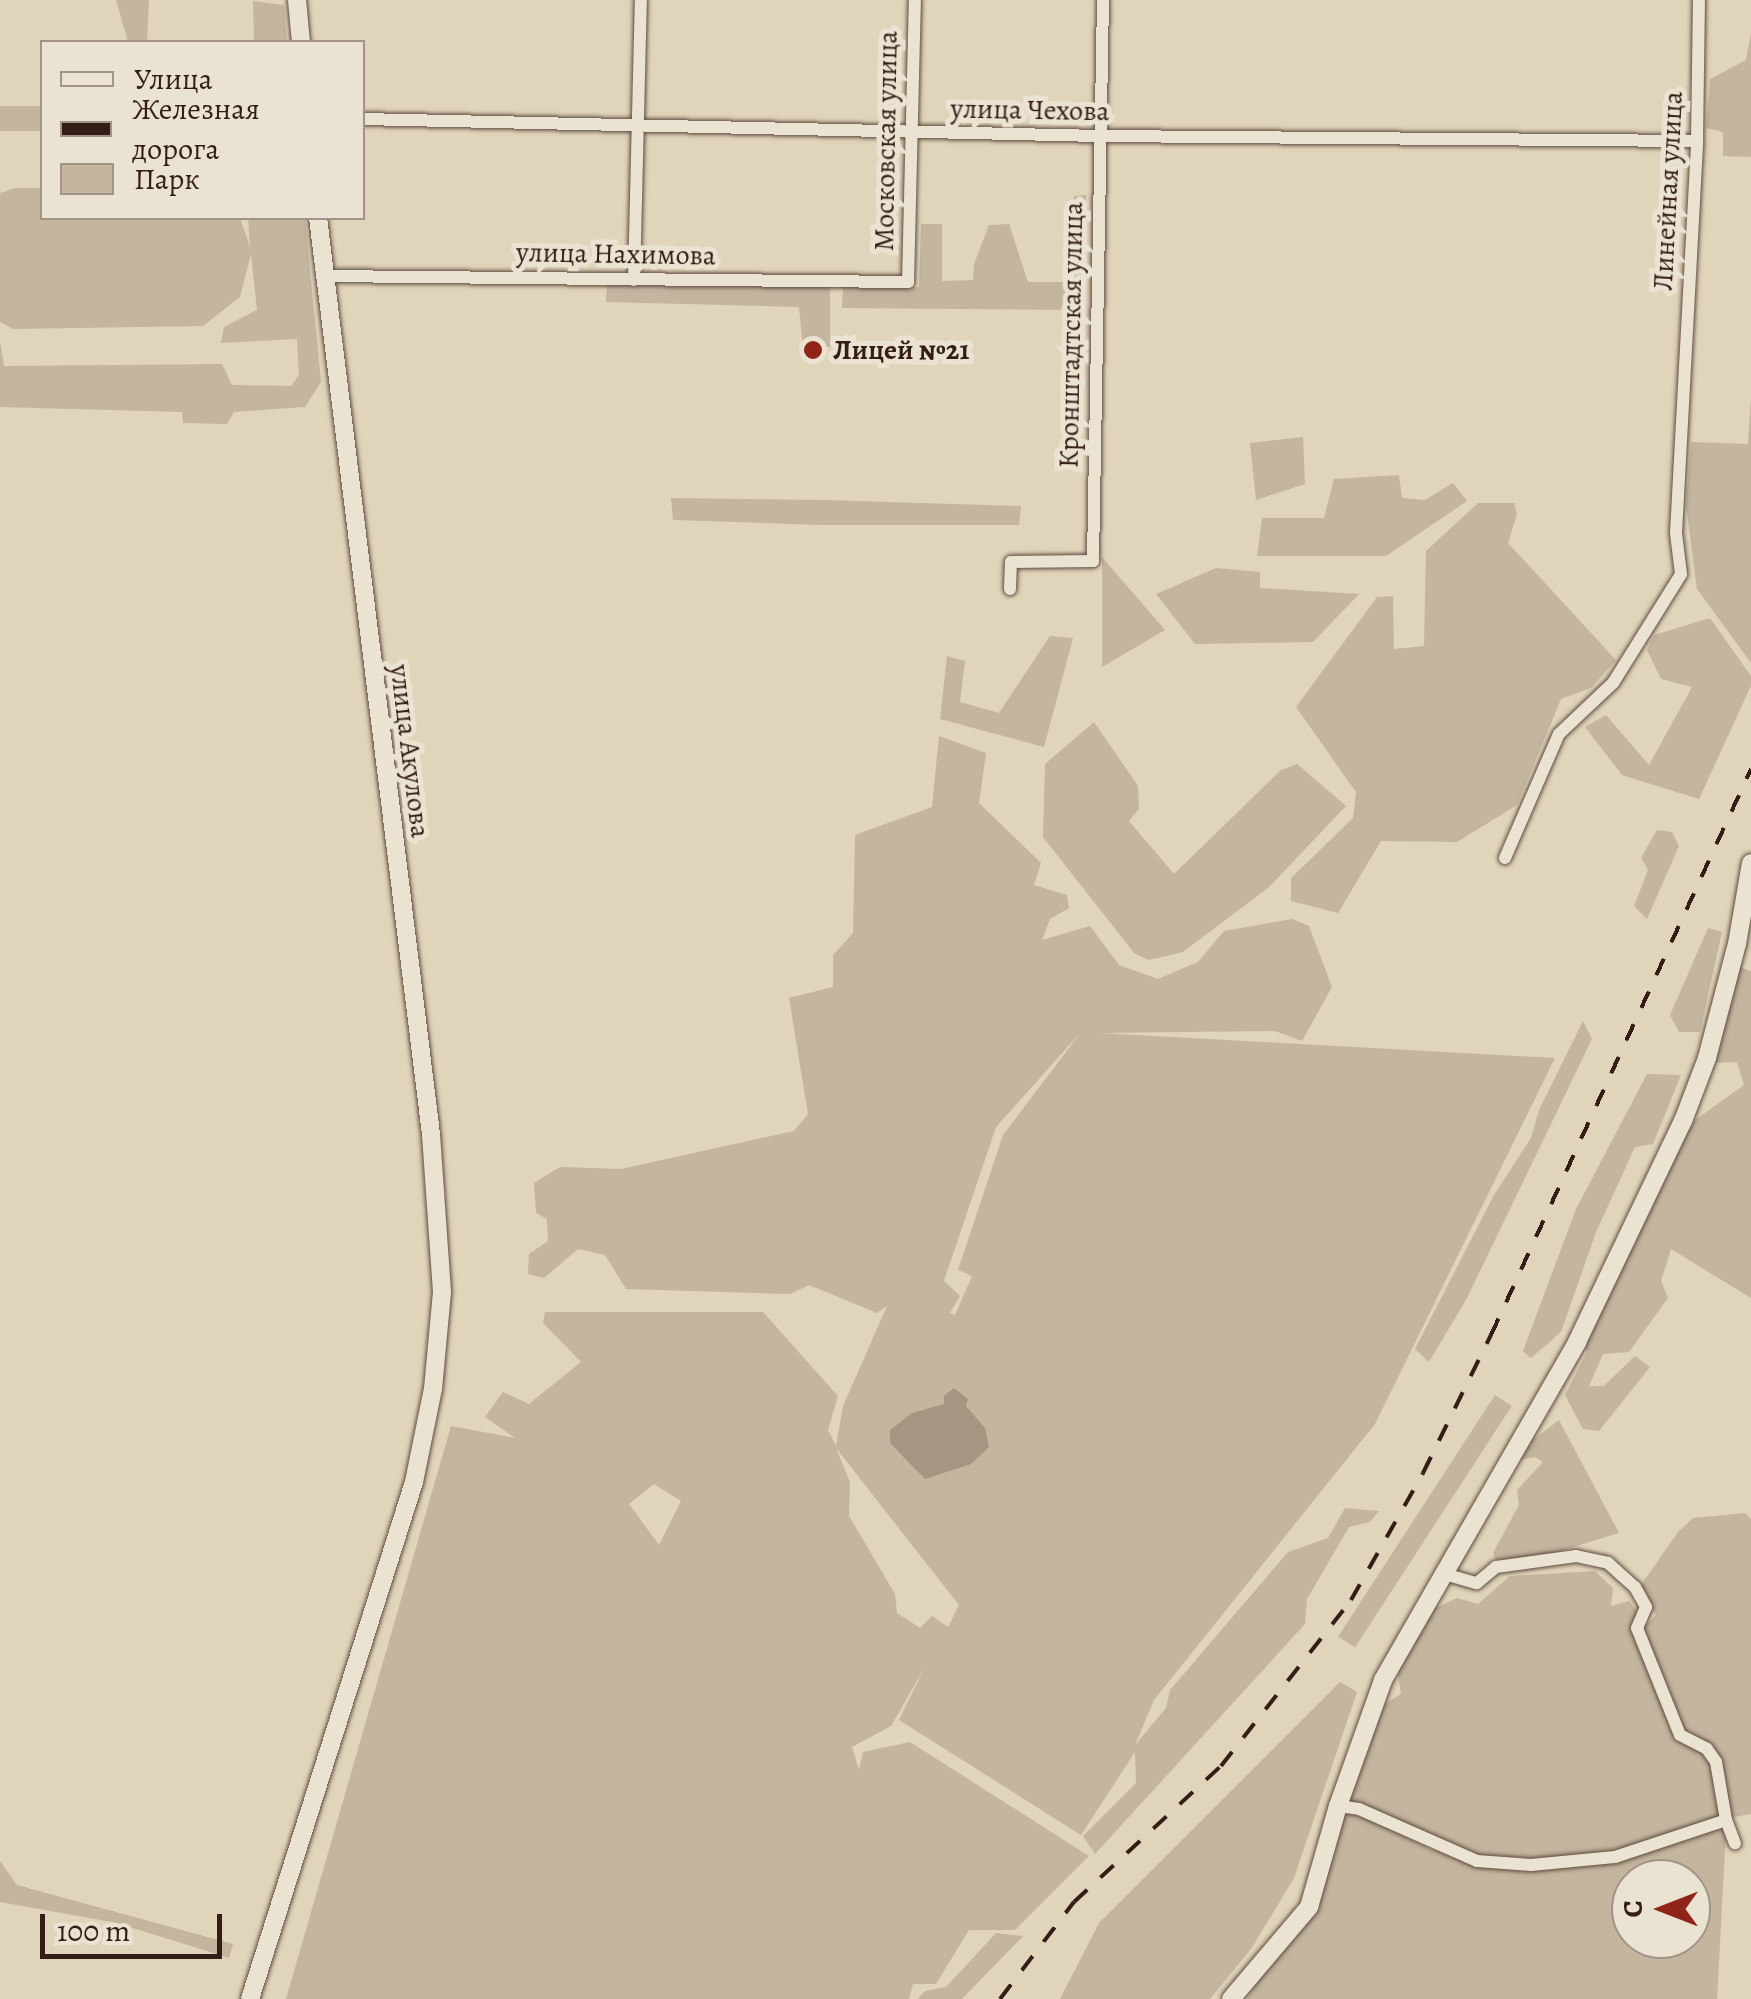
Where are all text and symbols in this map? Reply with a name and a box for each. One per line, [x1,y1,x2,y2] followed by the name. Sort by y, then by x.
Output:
[867,31,905,251] street label: Московская улица
[40,40,365,220] legend
[134,59,213,99] text: Улица
[132,89,260,169] text: Железная дорога
[1646,90,1690,292] street label: Линейная улица
[950,92,1110,128] street label: улица Чехова
[134,159,200,199] text: Парк
[1052,201,1090,469] street label: Кронштадтская улица
[516,235,716,273] street label: улица Нахимова
[833,333,969,367] place label: Лицей №21
[802,339,824,361] marker: Лицей №21
[383,662,437,840] street label: улица Акулова
[1611,1859,1711,1959] north arrow
[45,1894,228,1956] scale bar
[1614,1900,1652,1918] text: С
[57,1911,130,1951] text: 100 m

